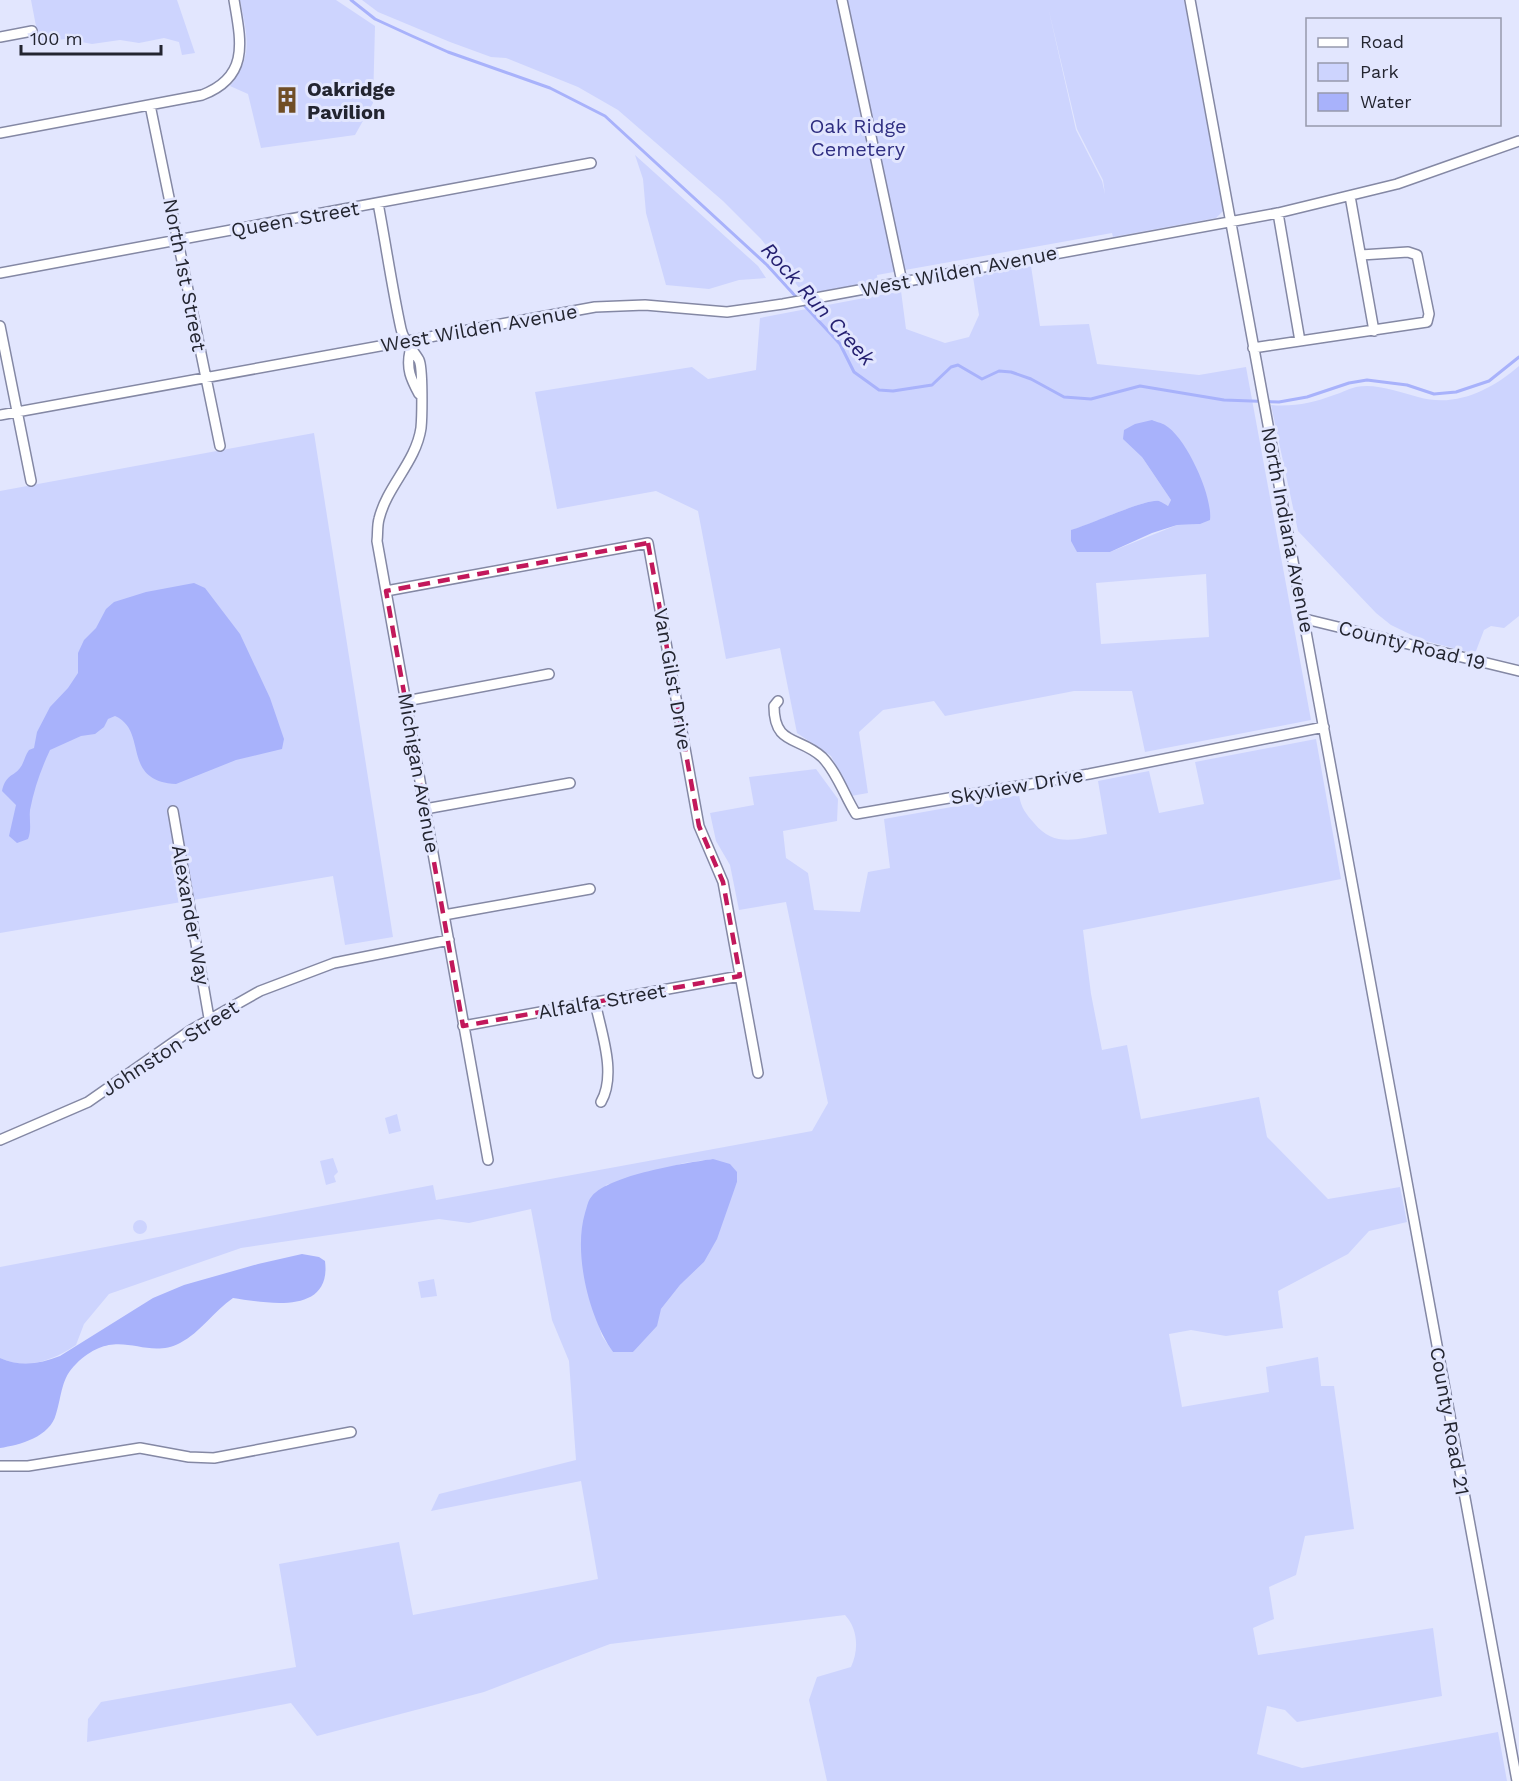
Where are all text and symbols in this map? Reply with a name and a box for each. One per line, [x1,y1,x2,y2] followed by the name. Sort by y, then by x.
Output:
[21,18,160,56] scale bar
[1306,18,1501,126] legend
[30,28,83,49] text: 100 m
[1360,31,1404,52] text: Road
[1360,61,1399,82] text: Park
[307,77,395,124] place label: Oakridge Pavilion
[272,85,302,115] building icon: Oakridge Pavilion
[1360,91,1412,112] text: Water
[809,114,907,161] park label: Oak Ridge Cemetery
[229,196,362,242] street label: Queen Street
[158,197,212,354] street label: North 1st Street
[756,237,881,371] water label: Rock Run Creek
[859,240,1059,302] street label: West Wilden Avenue
[379,299,579,357] street label: West Wilden Avenue
[1256,425,1320,635] street label: North Indiana Avenue
[649,606,697,752] street label: Van Gilst Drive
[1336,615,1488,675] street label: County Road 19
[393,691,445,855] street label: Michigan Avenue
[949,763,1085,809] street label: Skyview Drive
[167,843,215,988] street label: Alexander Way
[536,978,668,1024] street label: Alfalfa Street
[97,995,243,1101] street label: Johnston Street
[1425,1345,1475,1497] street label: County Road 21

